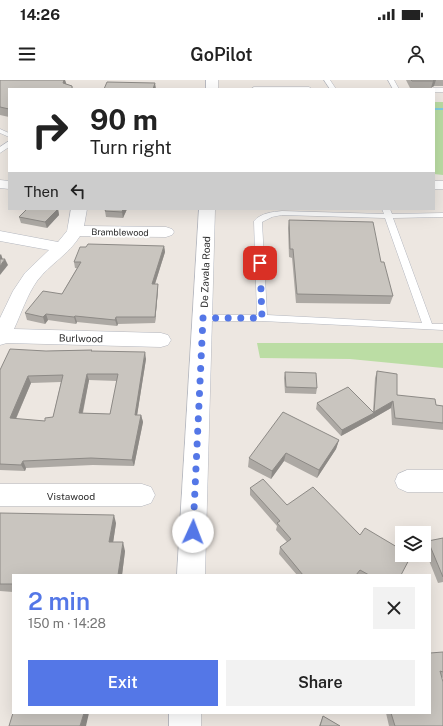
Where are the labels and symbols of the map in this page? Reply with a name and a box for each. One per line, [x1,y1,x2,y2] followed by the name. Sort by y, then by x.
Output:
[91,226,149,238] street label: Bramblewood
[198,236,212,308] street label: De Zavala Road
[243,246,277,280] pin
[59,332,103,344] street label: Burlwood
[47,490,95,502] street label: Vistawood
[172,511,214,553] position arrow

